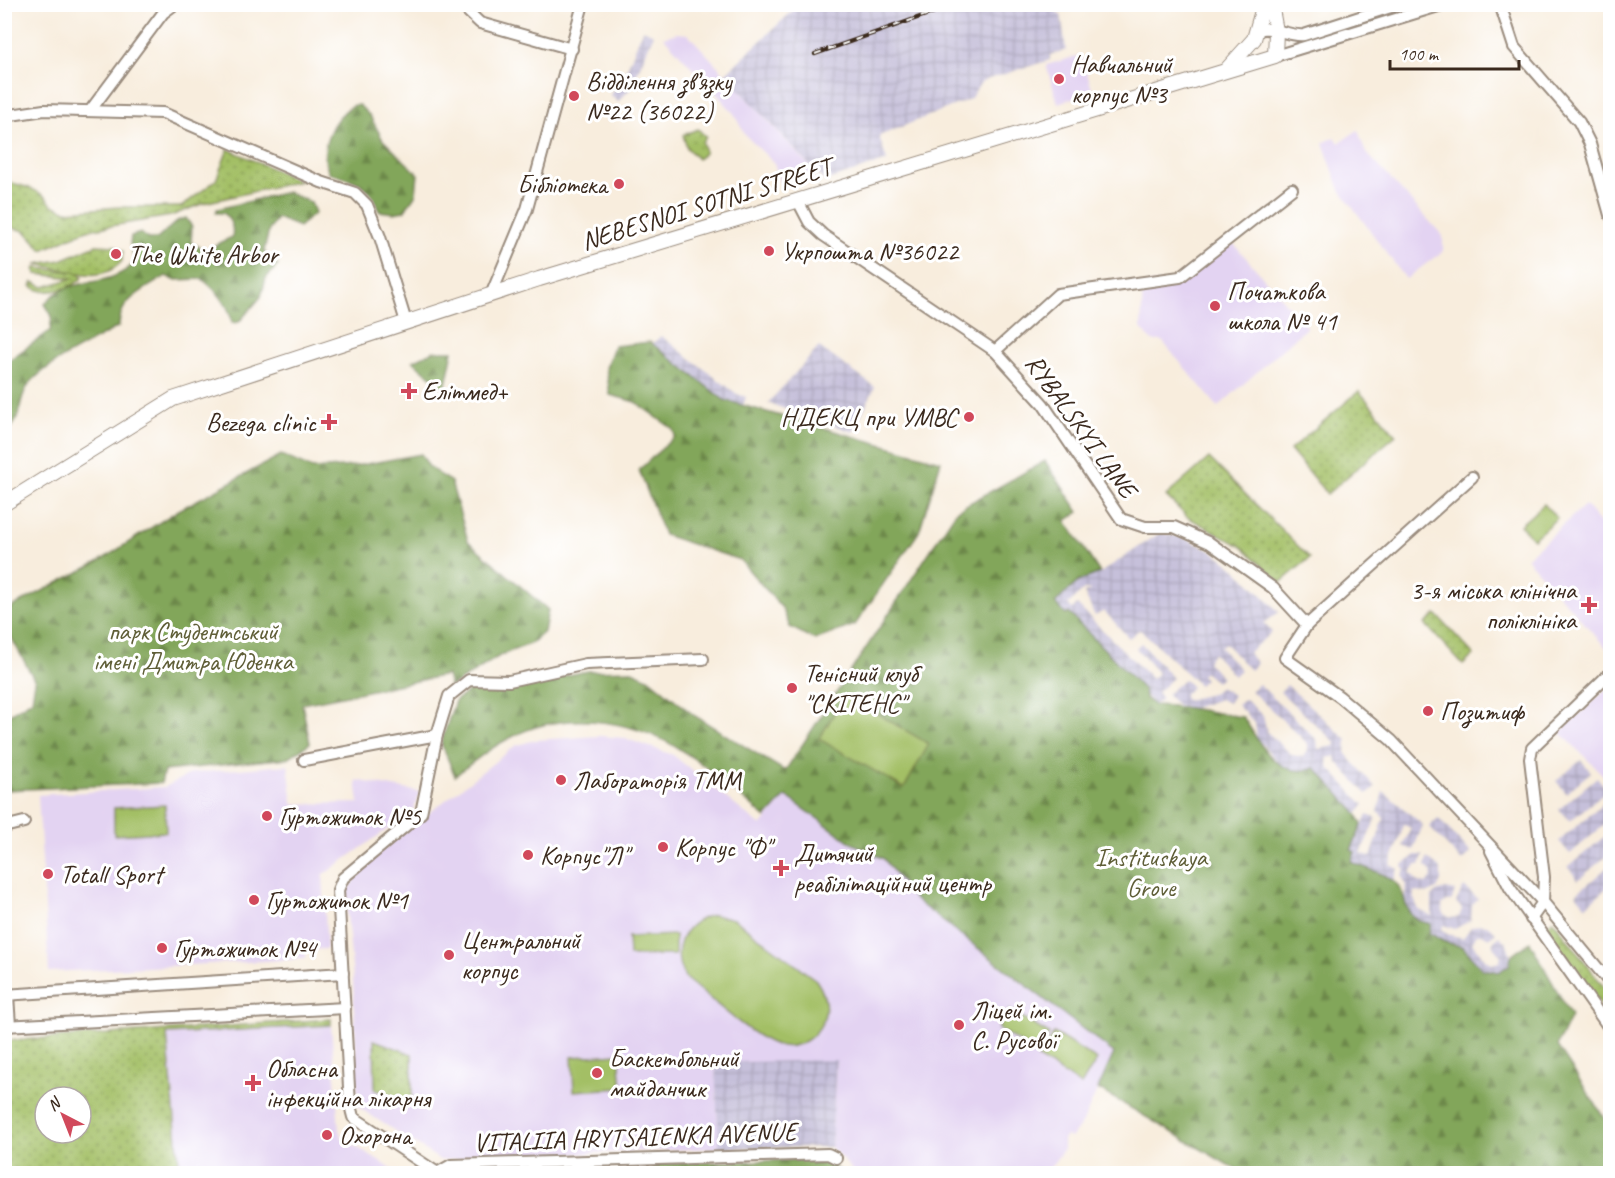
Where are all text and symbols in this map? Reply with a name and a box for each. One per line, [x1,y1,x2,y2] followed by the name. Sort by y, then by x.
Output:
[1390,33,1519,71] scale bar
[1399,43,1440,65] text: 100 m
[1071,48,1174,111] place label: Навчальний корпус №3
[586,65,734,128] place label: Відділення зв’язку №22 (36022)
[1052,72,1066,86] marker: Навчальний корпус №3
[567,89,581,103] marker: Відділення зв’язку №22 (36022)
[577,149,841,258] street label: NEBESNOI SOTNI STREET
[517,168,609,201] place label: Бібліотека
[612,177,626,191] marker: Бібліотека
[781,235,960,268] place label: Укрпошта №36022
[128,238,281,271] place label: The White Arbor
[762,244,776,258] marker: Укрпошта №36022
[109,247,123,261] marker: The White Arbor
[1227,275,1338,338] place label: Початкова школа № 41
[1208,299,1222,313] marker: Початкова школа № 41
[1018,348,1146,507] street label: RYBALSKYI LANE
[422,375,509,408] place label: Елітмед+
[400,382,418,400] marker: Елітмед+
[781,401,960,434] place label: НДЕКЦ при УМВС
[206,406,317,439] place label: Bezega clinic
[962,410,976,424] marker: НДЕКЦ при УМВС
[320,413,338,431] marker: Bezega clinic
[1410,574,1578,637] place label: 3-я міська клінічна поліклініка
[1580,596,1598,614] marker: 3-я міська клінічна поліклініка
[93,615,294,678] park label: парк Студентський імені Дмитра Юденка
[804,657,923,720] place label: Тенісний клуб "СКІТЕНС"
[785,681,799,695] marker: Тенісний клуб "СКІТЕНС"
[1440,695,1525,729] place label: Позитиф
[1421,704,1435,718] marker: Позитиф
[573,764,743,797] place label: Лабораторія ТММ
[554,773,568,787] marker: Лабораторія ТММ
[279,800,422,833] place label: Гуртожиток №5
[260,809,274,823] marker: Гуртожиток №5
[675,831,775,864] place label: Корпус "Ф"
[794,837,992,900] place label: Дитячий реабілітаційний центр
[540,839,633,872] place label: Корпус"Л"
[656,840,670,854] marker: Корпус "Ф"
[1095,841,1208,904] park label: Іnstituskaya Grove
[521,848,535,862] marker: Корпус"Л"
[60,858,166,891] place label: Totall Sport
[772,859,790,877] marker: Дитячий реабілітаційний центр
[41,867,55,881] marker: Totall Sport
[266,884,409,917] place label: Гуртожиток №1
[247,893,261,907] marker: Гуртожиток №1
[461,924,582,987] place label: Центральний корпус
[174,932,318,965] place label: Гуртожиток №4
[155,941,169,955] marker: Гуртожиток №4
[442,948,456,962] marker: Центральний корпус
[971,994,1061,1057] place label: Ліцей ім. С. Русової
[952,1018,966,1032] marker: Ліцей ім. С. Русової
[609,1042,741,1105] place label: Баскетбольний майданчик
[266,1052,432,1115] place label: Обласна інфекційна лікарня
[590,1066,604,1080] marker: Баскетбольний майданчик
[244,1074,262,1092] marker: Обласна інфекційна лікарня
[33,1085,93,1145] north arrow
[43,1092,66,1115] text: N
[473,1115,801,1159] street label: VITALIIA HRYTSAIENKA AVENUE
[339,1119,414,1152] place label: Охорона
[320,1128,334,1142] marker: Охорона

